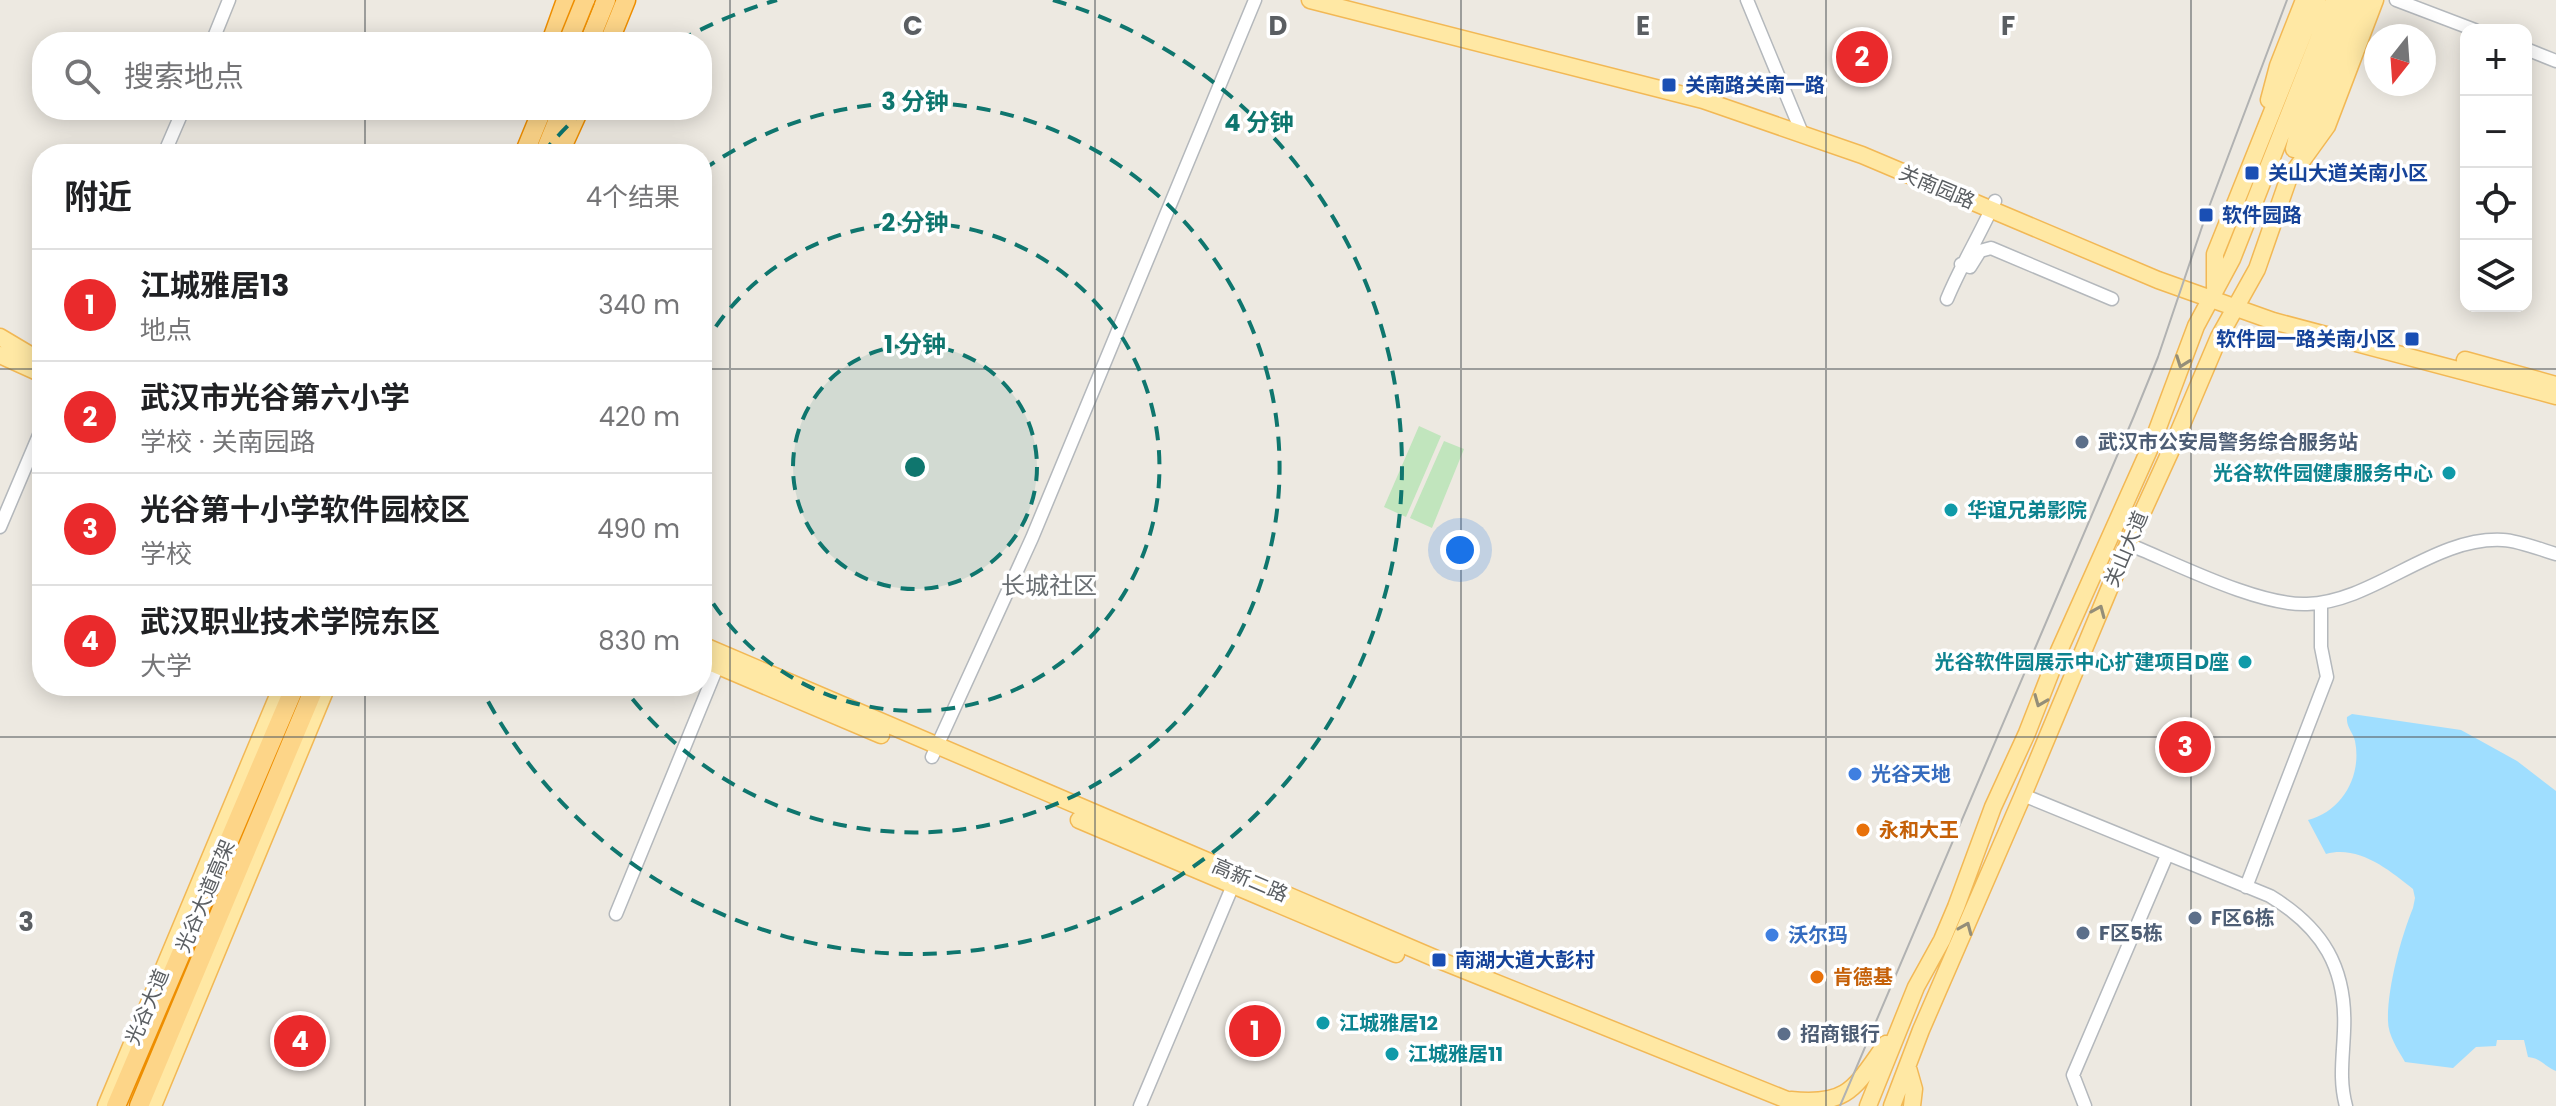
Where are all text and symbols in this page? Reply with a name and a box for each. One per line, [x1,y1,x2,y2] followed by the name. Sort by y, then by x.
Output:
[903,8,923,44] text: C
[1269,8,1288,44] text: D
[1636,8,1650,44] text: E
[2001,8,2015,44] text: F
[2364,24,2436,96] north arrow
[2460,24,2532,312] map controls
[2460,24,2532,96] button: +
[1836,27,1888,87] pin: 2
[32,32,712,120] search box
[60,54,104,98] icon: search
[124,55,244,98] text: 搜索地点
[1685,71,1825,99] place label: 关南路关南一路
[1660,76,1678,94] marker: 关南路关南一路
[881,85,949,118] text: 3 分钟
[2460,96,2532,168] button: −
[1224,106,1294,139] text: 4 分钟
[1895,158,1979,216] street label: 关南园路
[2268,159,2428,187] place label: 关山大道关南小区
[2243,164,2261,182] marker: 关山大道关南小区
[2460,168,2532,240] button: locate
[64,173,132,221] text: 附近
[586,179,680,215] text: 4个结果
[2222,201,2302,229] place label: 软件园路
[882,206,948,239] text: 2 分钟
[2197,206,2215,224] marker: 软件园路
[2460,240,2532,312] button: layers
[140,264,289,307] text: 江城雅居13
[85,287,95,323] text: 1
[598,287,680,323] text: 340 m
[140,312,192,348] text: 地点
[2216,325,2396,353] place label: 软件园一路关南小区
[884,328,946,361] text: 1 分钟
[2403,330,2421,348] marker: 软件园一路关南小区
[2175,354,2192,368] one-way arrow
[140,376,410,419] text: 武汉市光谷第六小学
[83,399,97,435] text: 2
[599,399,680,435] text: 420 m
[140,424,315,460] text: 学校 · 关南园路
[2098,428,2358,456] place label: 武汉市公安局警务综合服务站
[2073,433,2091,451] marker: 武汉市公安局警务综合服务站
[901,453,929,481] centre of rings
[2213,459,2433,487] place label: 光谷软件园健康服务中心
[2440,464,2458,482] marker: 光谷软件园健康服务中心
[140,488,470,531] text: 光谷第十小学软件园校区
[1967,496,2087,524] place label: 华谊兄弟影院
[1942,501,1960,519] marker: 华谊兄弟影院
[2097,507,2155,591] street label: 关山大道
[82,511,98,547] text: 3
[597,511,680,547] text: 490 m
[1440,530,1480,570] your location
[140,536,192,572] text: 学校
[1001,569,1097,602] district label: 长城社区
[140,600,440,643] text: 武汉职业技术学院东区
[2090,605,2106,619] one-way arrow
[81,623,99,659] text: 4
[598,623,680,659] text: 830 m
[140,648,192,684] text: 大学
[1934,648,2229,676] place label: 光谷软件园展示中心扩建项目D座
[2236,653,2254,671] marker: 光谷软件园展示中心扩建项目D座
[2033,693,2050,707] one-way arrow
[2159,717,2211,777] pin: 3
[1871,760,1951,788] place label: 光谷天地
[1846,765,1864,783] marker: 光谷天地
[1879,816,1959,844] place label: 永和大王
[1854,821,1872,839] marker: 永和大王
[169,835,241,957] street label: 光谷大道高架
[1208,851,1292,909] street label: 高新二路
[18,904,34,940] text: 3
[2211,904,2275,932] place label: F区6栋
[2186,909,2204,927] marker: F区6栋
[2099,919,2163,947] place label: F区5栋
[1788,921,1848,949] place label: 沃尔玛
[1957,922,1973,936] one-way arrow
[2074,924,2092,942] marker: F区5栋
[1763,926,1781,944] marker: 沃尔玛
[1455,946,1595,974] place label: 南湖大道大彭村
[1430,951,1448,969] marker: 南湖大道大彭村
[1833,963,1893,991] place label: 肯德基
[118,965,176,1049] street label: 光谷大道
[1808,968,1826,986] marker: 肯德基
[1229,1001,1281,1061] pin: 1
[1339,1009,1438,1037] place label: 江城雅居12
[274,1011,326,1071] pin: 4
[1314,1014,1332,1032] marker: 江城雅居12
[1800,1020,1880,1048] place label: 招商银行
[1775,1025,1793,1043] marker: 招商银行
[1408,1040,1503,1068] place label: 江城雅居11
[1383,1045,1401,1063] marker: 江城雅居11

